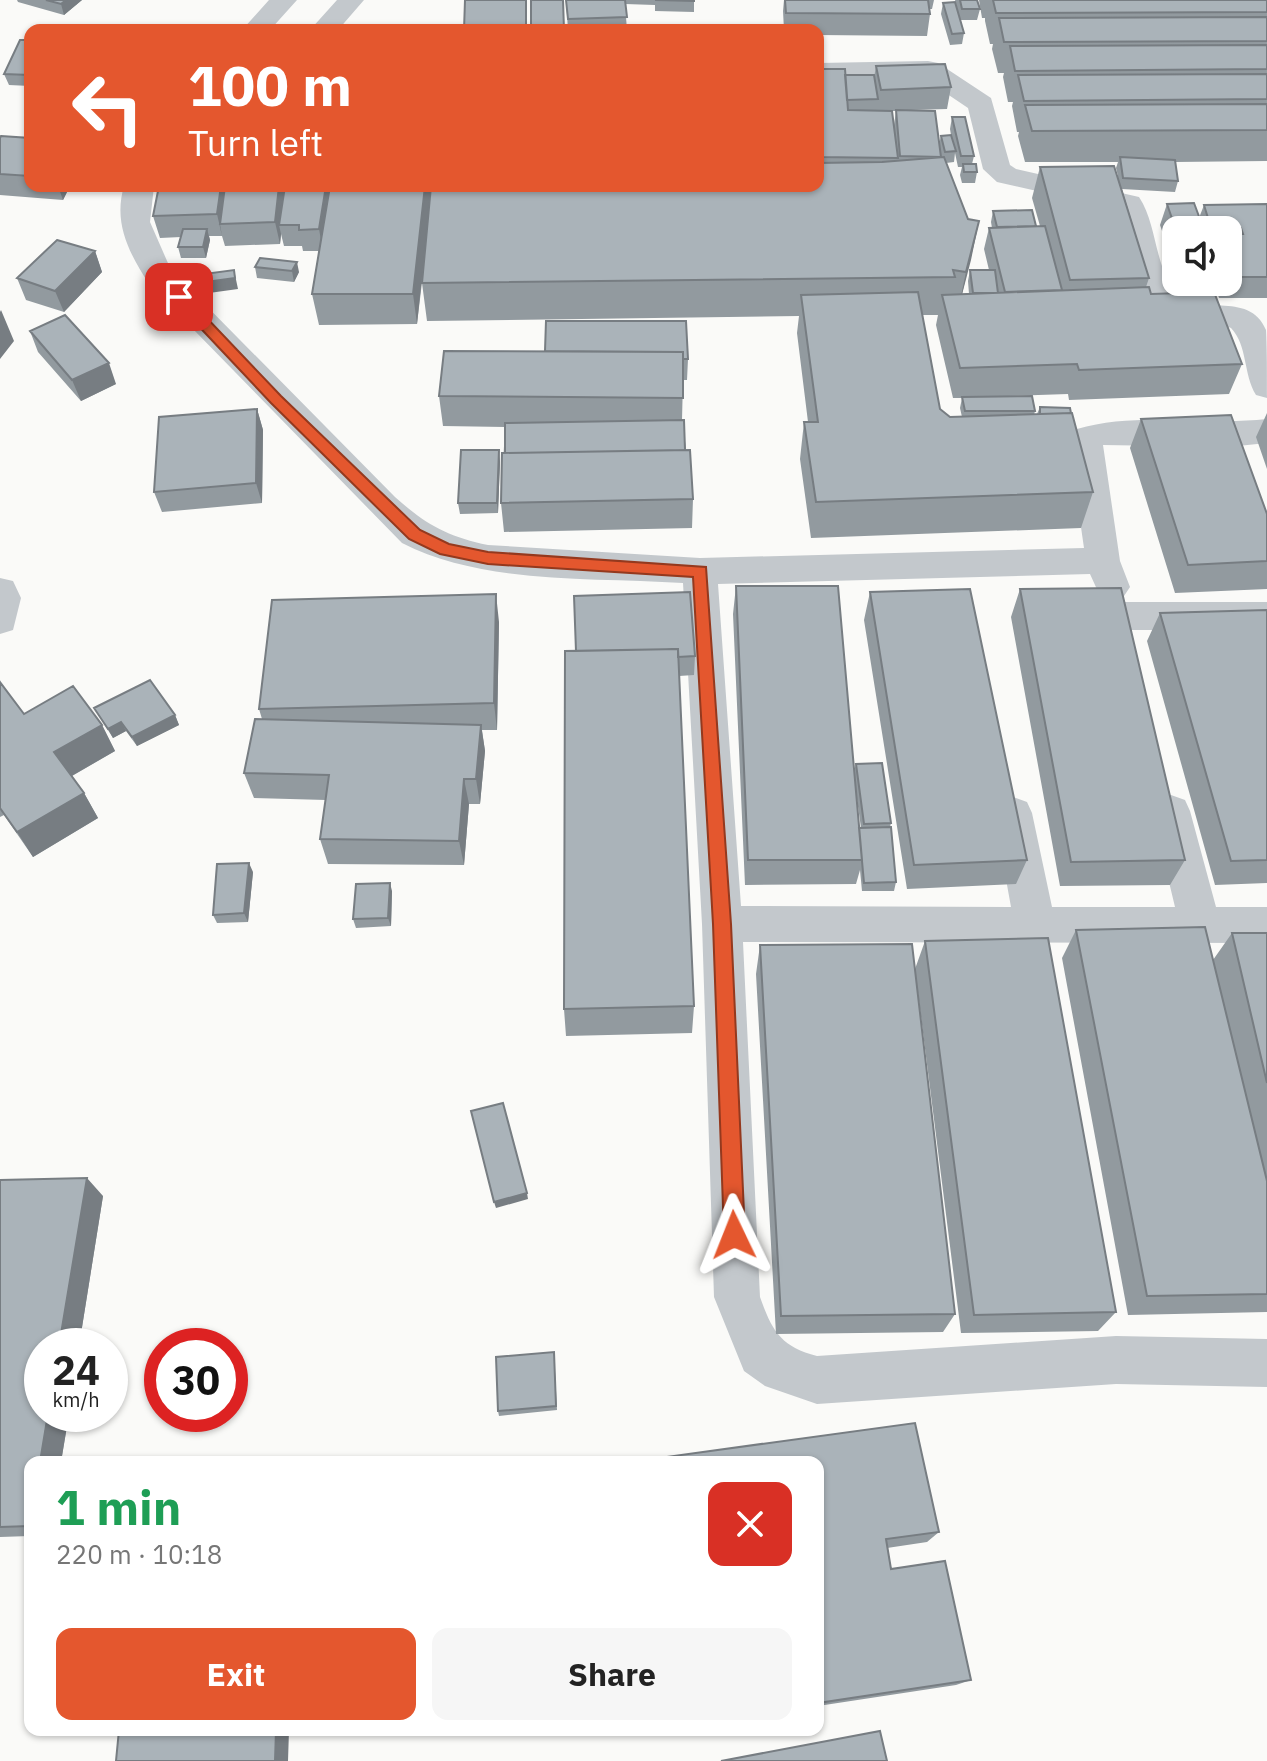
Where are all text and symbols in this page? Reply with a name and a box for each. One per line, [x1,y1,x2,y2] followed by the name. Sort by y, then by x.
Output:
[188,49,352,121] text: 100 m
[56,56,160,160] icon: left
[188,119,323,166] text: Turn left
[1162,216,1242,296] map controls
[1162,216,1242,296] button: sound
[145,263,213,331] pin
[157,275,201,319] icon: arrive
[692,1193,776,1277] position arrow
[144,1328,248,1432] speed limit sign: 30
[52,1344,100,1396] text: 24
[52,1386,100,1413] text: km/h
[56,1476,181,1538] text: 1 min
[708,1482,792,1566] button: close
[56,1537,222,1571] text: 220 m · 10:18
[56,1628,416,1720] button: Exit
[432,1628,792,1720] button: Share

